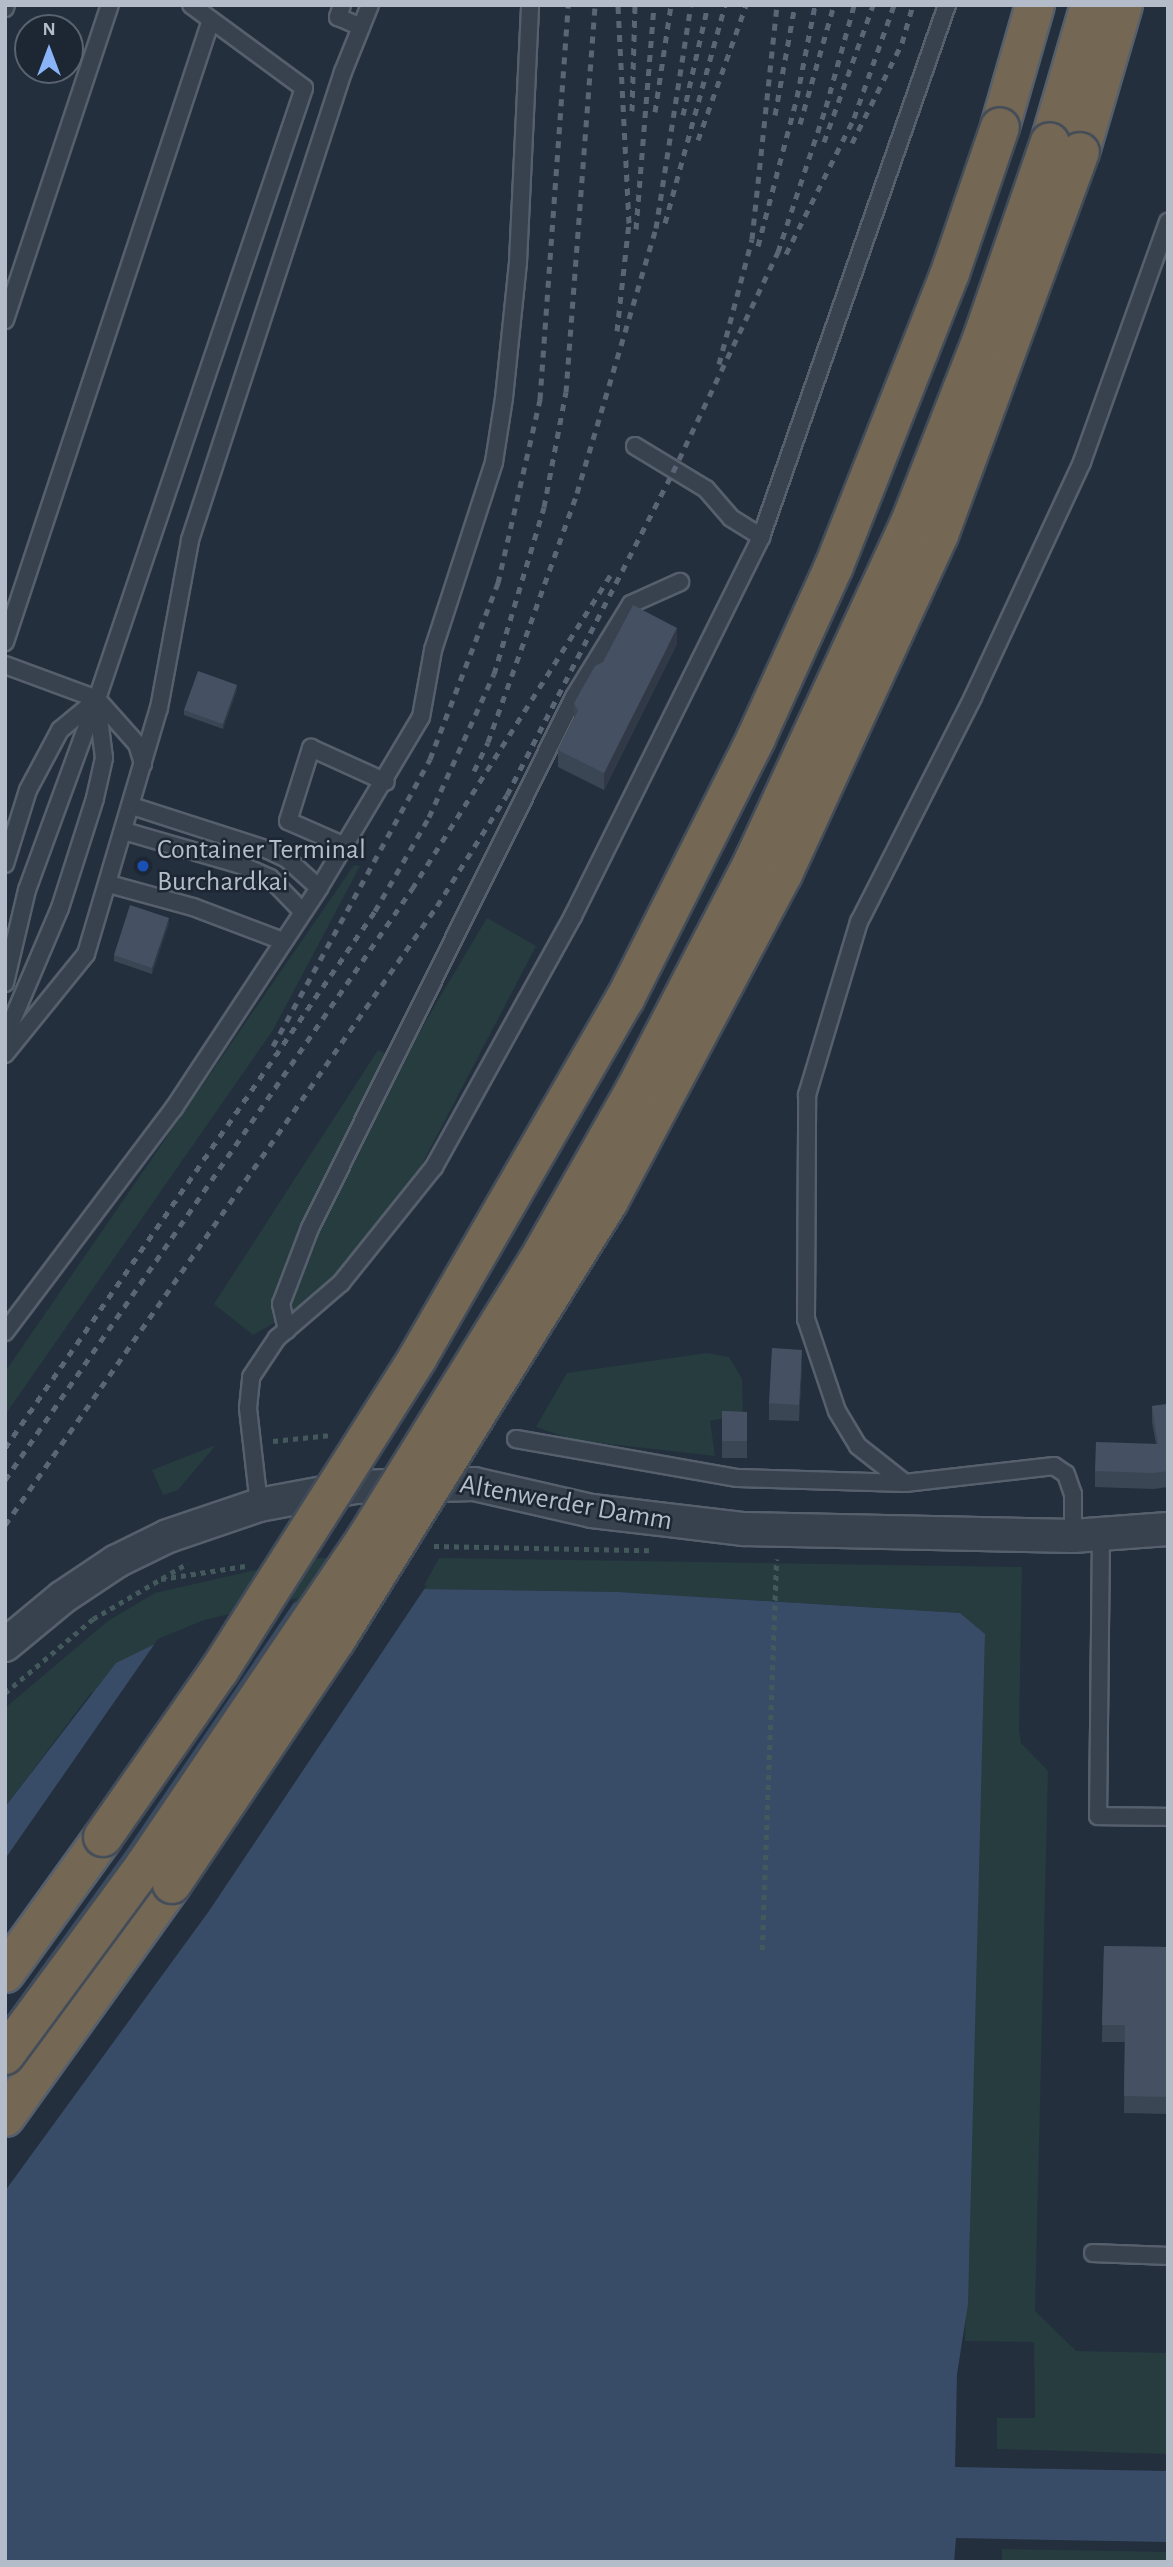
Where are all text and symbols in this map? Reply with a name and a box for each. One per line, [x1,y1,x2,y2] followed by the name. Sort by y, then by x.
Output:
[14,14,84,84] north arrow
[42,20,56,39] text: N
[157,833,366,899] place label: Container Terminal Burchardkai
[135,858,151,874] marker: Container Terminal Burchardkai
[457,1468,675,1538] street label: Altenwerder Damm

